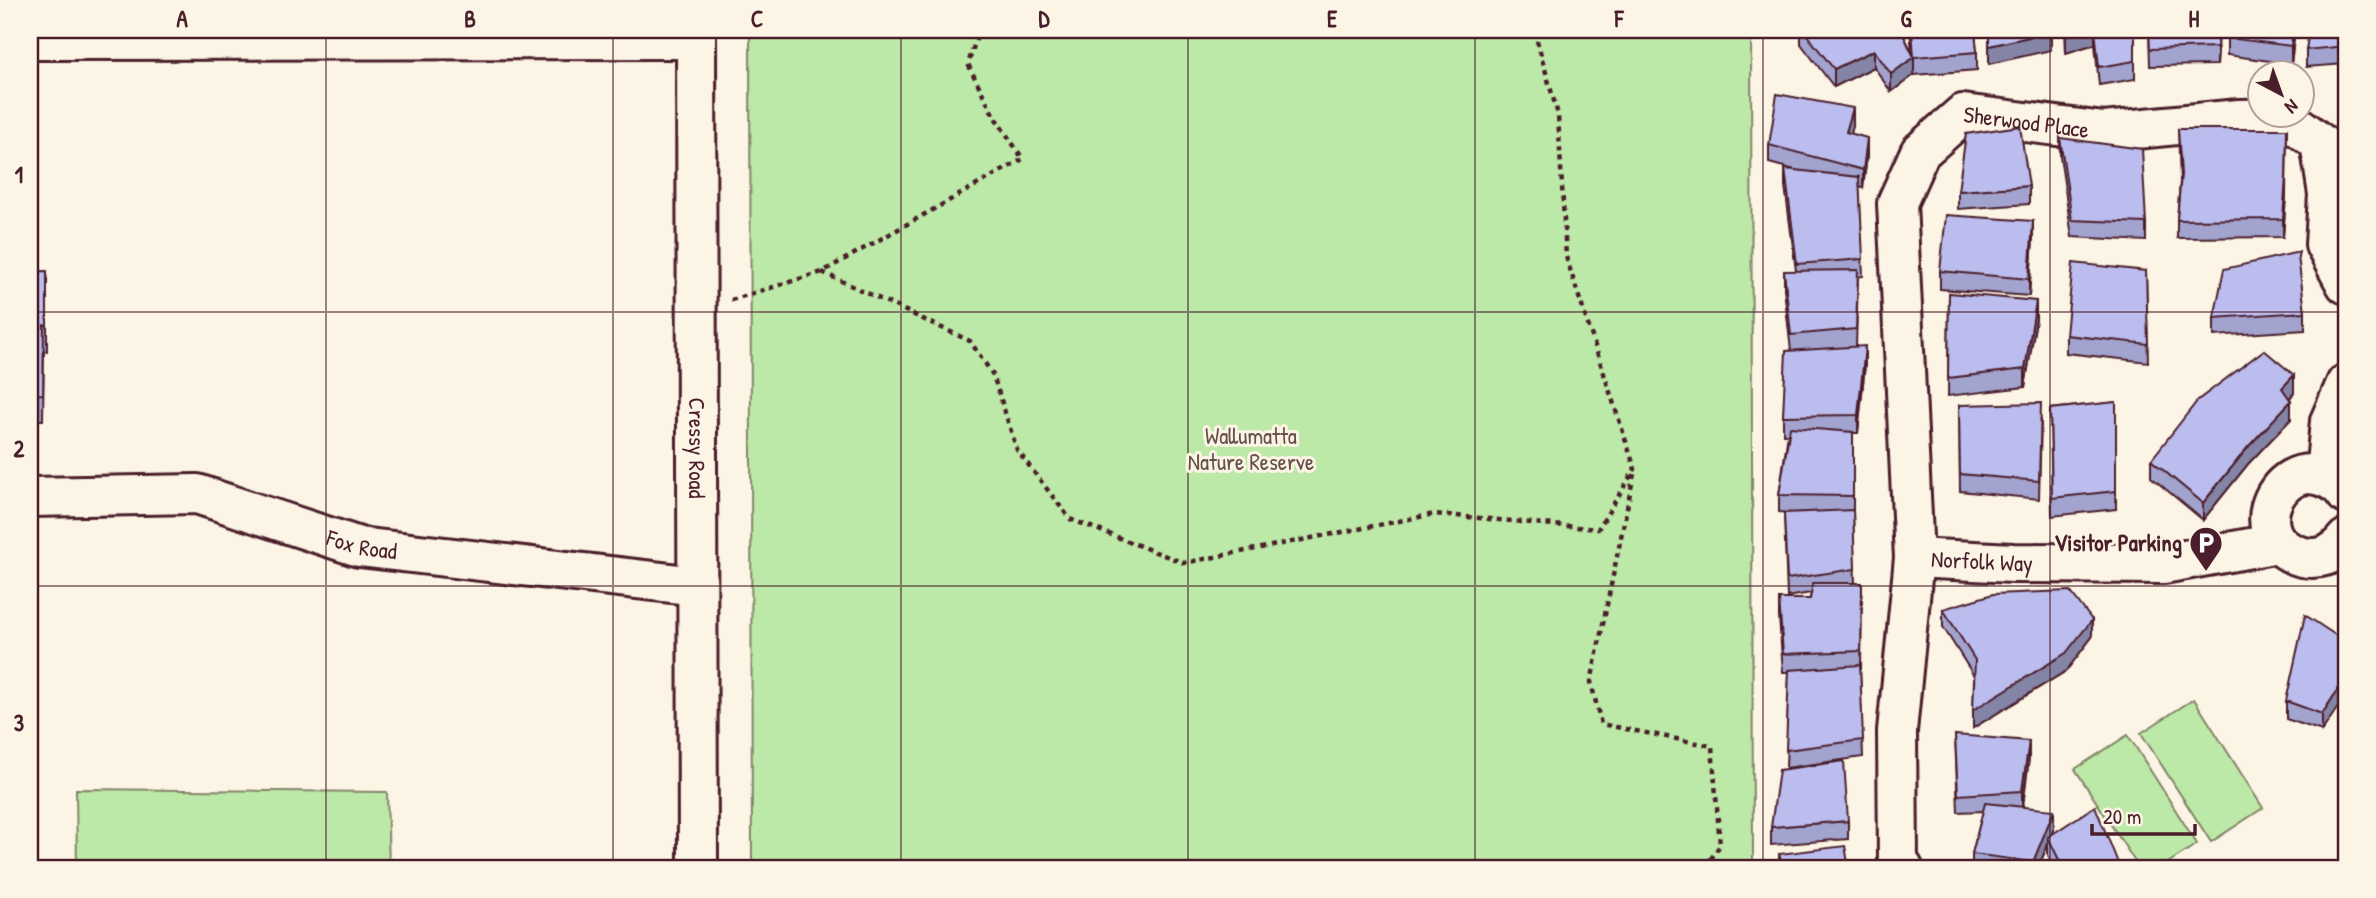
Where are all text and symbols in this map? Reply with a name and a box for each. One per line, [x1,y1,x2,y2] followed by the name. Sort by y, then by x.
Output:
[176,3,188,34] text: A
[464,3,476,34] text: B
[751,3,763,34] text: C
[1039,3,1051,34] text: D
[1327,3,1338,34] text: E
[1614,3,1625,34] text: F
[1900,3,1912,34] text: G
[2189,3,2200,34] text: H
[2246,60,2316,130] north arrow
[2280,94,2304,120] text: N
[1962,98,2091,145] street label: Sherwood Place
[15,159,23,190] text: 1
[682,397,713,499] street label: Cressy Road
[1188,420,1314,477] park label: Wallumatta Nature Reserve
[14,433,25,464] text: 2
[322,521,399,566] street label: Fox Road
[2187,524,2225,573] parking icon: Visitor Parking
[2054,527,2182,559] place label: Visitor Parking
[1930,543,2033,578] street label: Norfolk Way
[14,707,24,738] text: 3
[2092,793,2196,837] scale bar
[2103,802,2141,831] text: 20 m

